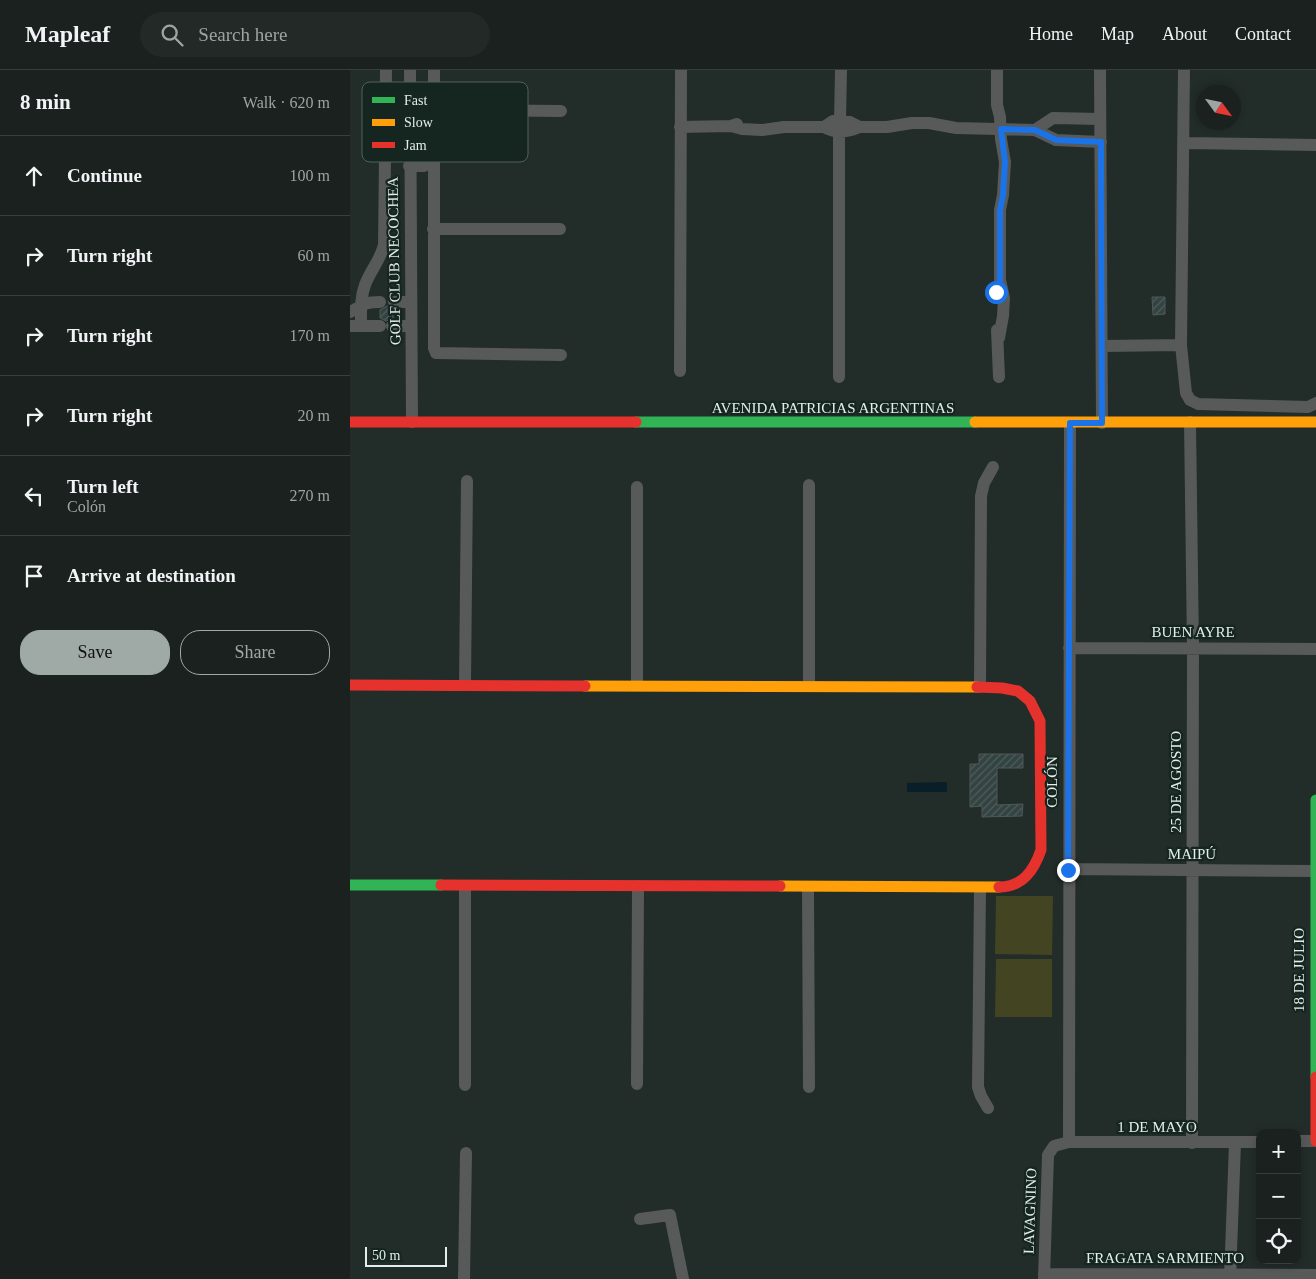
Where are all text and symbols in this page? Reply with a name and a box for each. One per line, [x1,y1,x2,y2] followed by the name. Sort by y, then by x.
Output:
[140,12,490,57] search box
[25,21,110,47] text: Mapleaf
[158,21,186,49] icon: search
[198,24,287,45] text: Search here
[1029,24,1073,44] text: Home
[1101,24,1134,44] text: Map
[1162,24,1207,44] text: About
[1235,24,1291,44] text: Contact
[362,82,528,162] legend
[1196,85,1241,130] north arrow
[20,90,71,114] text: 8 min
[404,93,427,108] text: Fast
[243,94,330,111] text: Walk · 620 m
[404,115,434,130] text: Slow
[404,138,427,153] text: Jam
[20,162,48,190] icon: ahead
[67,165,142,186] text: Continue
[290,167,330,184] text: 100 m
[385,177,403,345] street label: GOLF CLUB NECOCHEA
[20,242,48,270] icon: right
[67,245,152,266] text: Turn right
[298,247,330,264] text: 60 m
[985,281,1008,304] route start
[20,322,48,350] icon: right
[67,325,152,346] text: Turn right
[290,327,330,344] text: 170 m
[712,400,954,416] street label: AVENIDA PATRICIAS ARGENTINAS
[20,402,48,430] icon: right
[67,405,152,426] text: Turn right
[298,407,330,424] text: 20 m
[67,476,139,497] text: Turn left
[20,482,48,510] icon: left
[290,487,330,504] text: 270 m
[67,498,106,515] text: Colón
[20,562,48,590] icon: arrive
[67,565,236,586] text: Arrive at destination
[1151,624,1235,640] street label: BUEN AYRE
[20,630,170,675] button: Save
[180,630,330,675] button: Share
[1168,731,1184,833] street label: 25 DE AGOSTO
[1044,756,1060,808] street label: COLÓN
[1168,846,1216,862] street label: MAIPÚ
[1057,859,1080,882] route end
[1291,928,1307,1012] street label: 18 DE JULIO
[1117,1119,1197,1135] street label: 1 DE MAYO
[1256,1129,1301,1264] map controls
[1256,1129,1301,1174] button: +
[1021,1168,1040,1254] street label: LAVAGNINO
[1256,1174,1301,1219] button: −
[1256,1219,1301,1264] button: locate
[365,1244,448,1267] scale bar
[372,1248,400,1263] text: 50 m
[1086,1250,1244,1266] street label: FRAGATA SARMIENTO

